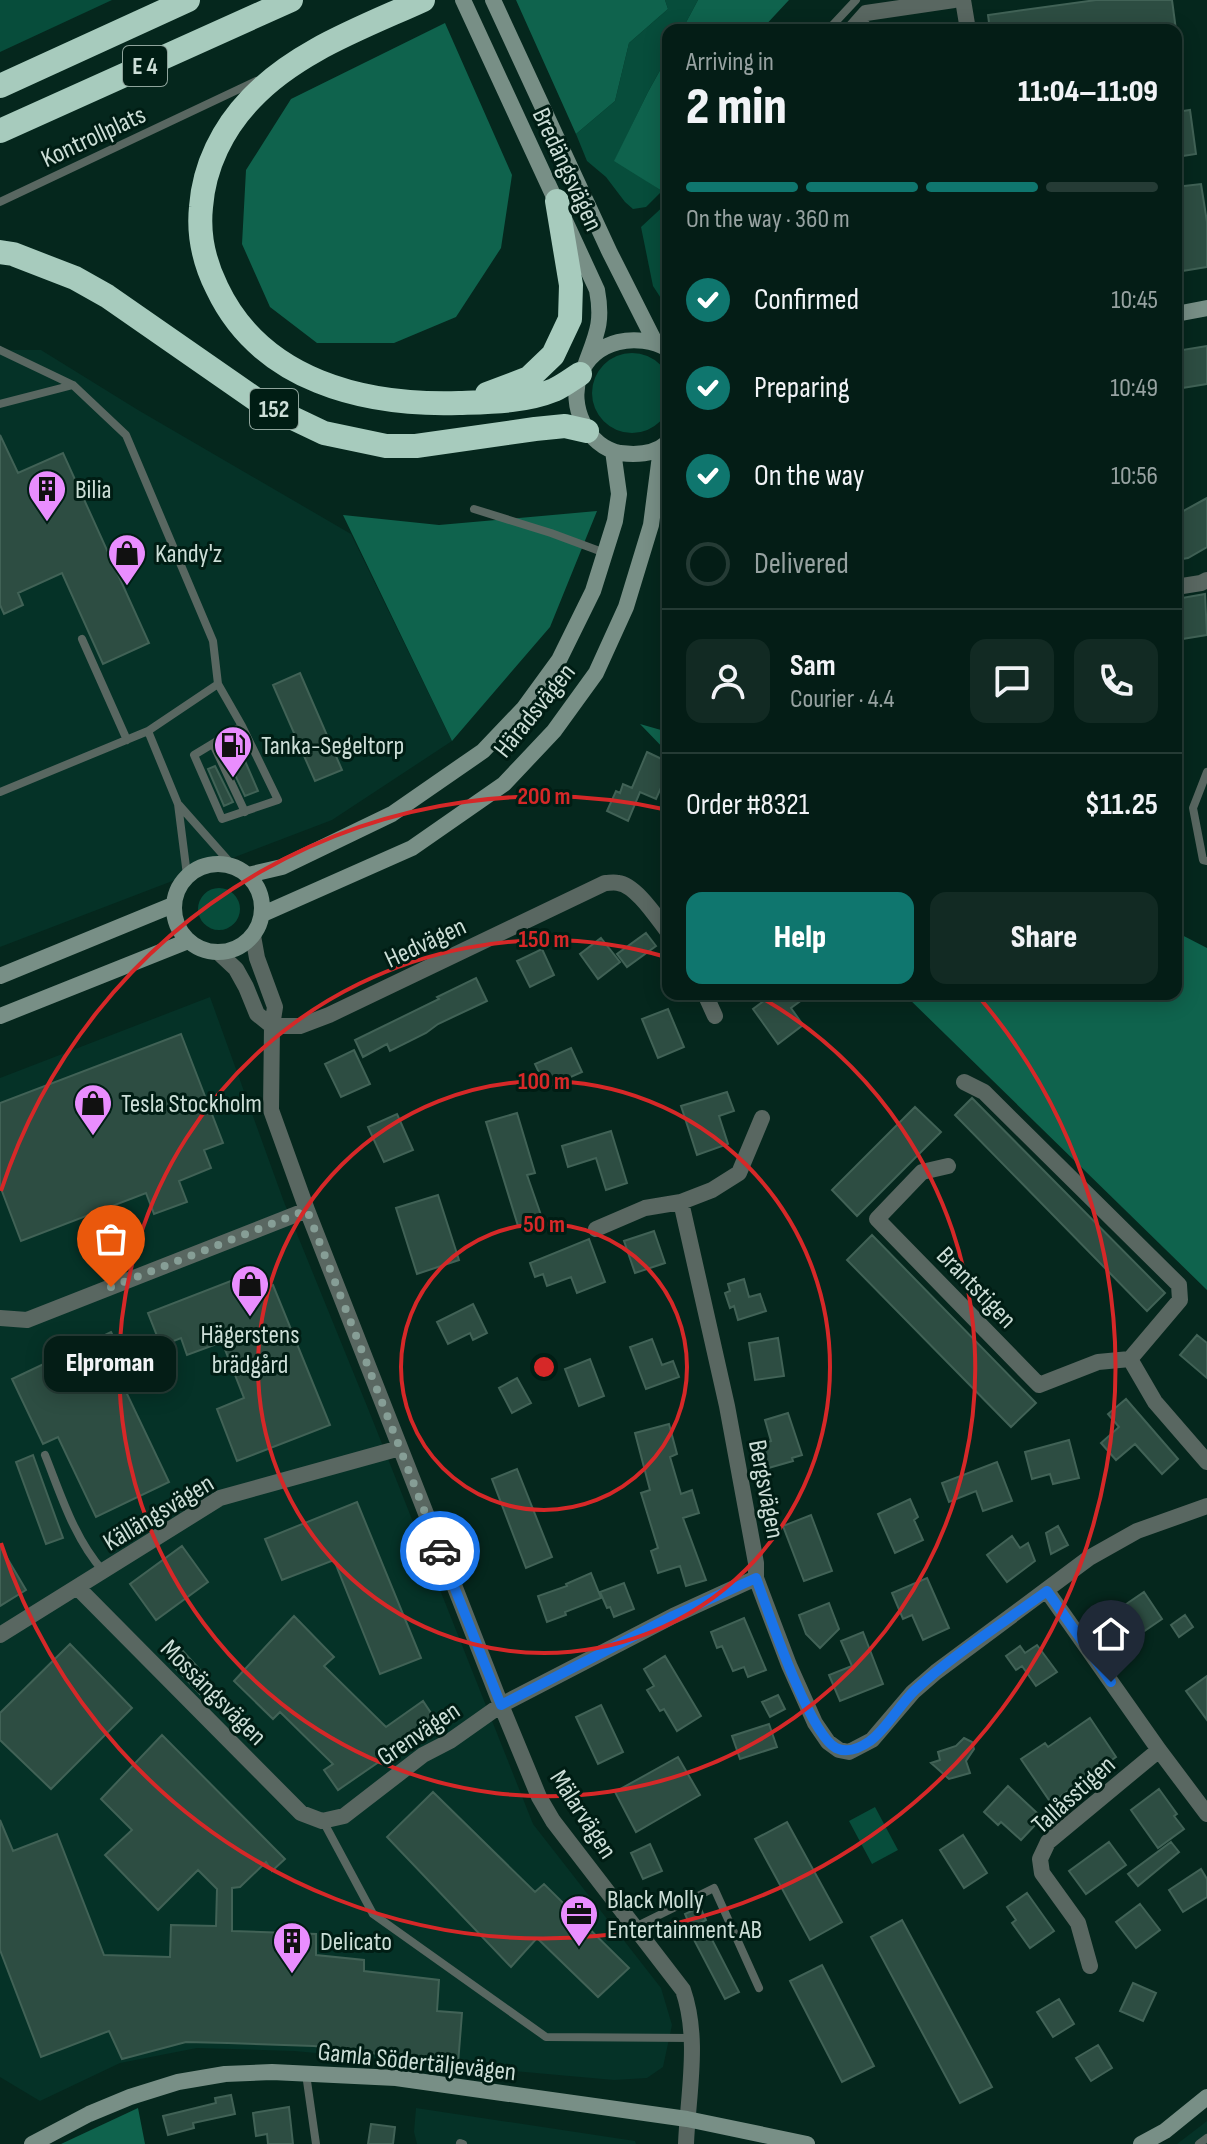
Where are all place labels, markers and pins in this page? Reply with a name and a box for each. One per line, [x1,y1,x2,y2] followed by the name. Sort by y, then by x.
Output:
[26,468,68,523] building icon: Bilia
[75,475,112,506] place label: Bilia
[106,532,148,587] shop icon: Kandy'z
[155,539,222,570] place label: Kandy'z
[212,724,254,779] fuel station icon: Tanka-Segeltorp
[261,731,404,762] place label: Tanka-Segeltorp
[72,1082,114,1137] shop icon: Tesla Stockholm
[121,1089,262,1120] place label: Tesla Stockholm
[77,1205,145,1287] pin
[229,1263,271,1318] shop icon: Hägerstens brädgård
[201,1320,299,1381] place label: Hägerstens brädgård
[45,1335,177,1391] callout: Elproman
[530,1353,558,1381] centre of rings
[1077,1600,1145,1682] pin
[607,1885,762,1946] place label: Black Molly Entertainment AB
[558,1893,600,1948] office icon: Black Molly Entertainment AB
[271,1920,313,1975] building icon: Delicato
[320,1927,392,1958] place label: Delicato

